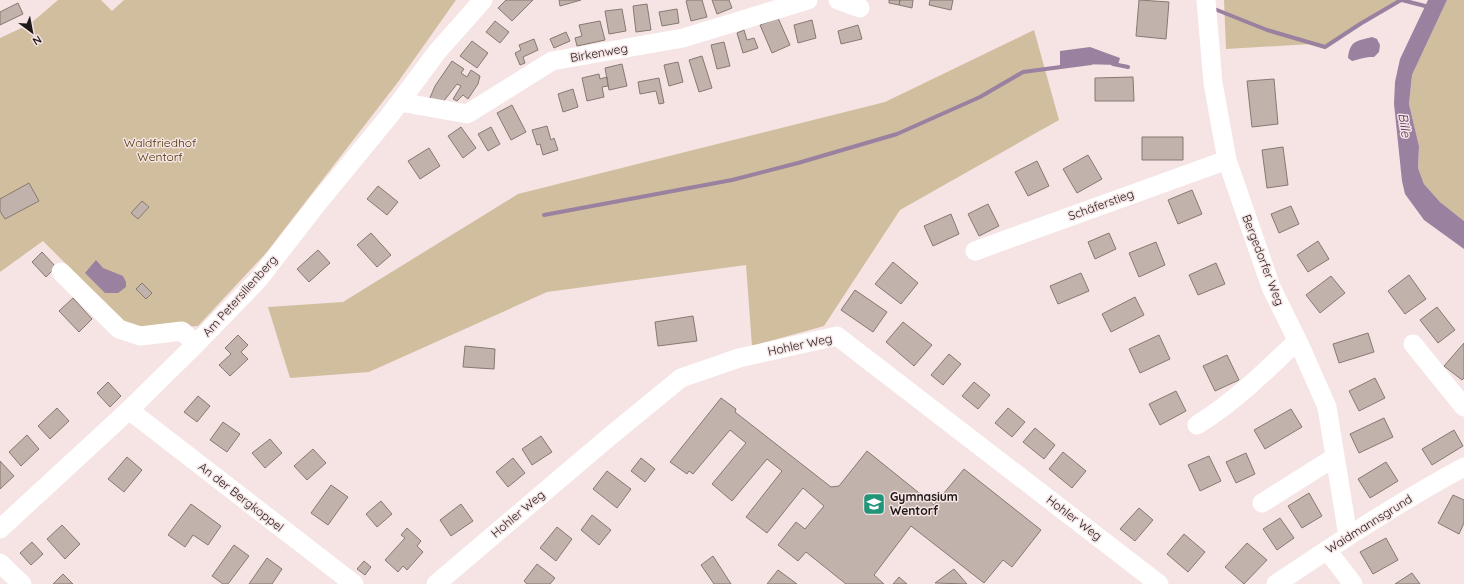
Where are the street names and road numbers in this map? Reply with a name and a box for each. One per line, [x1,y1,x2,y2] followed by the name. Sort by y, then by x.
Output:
[569,40,629,65] street label: Birkenweg
[1066,186,1136,223] street label: Schäferstieg
[1239,212,1288,307] street label: Bergedorfer Weg
[199,252,280,339] street label: Am Petersilienberg
[766,330,834,359] street label: Hohler Weg
[196,459,287,535] street label: An der Bergkoppel
[488,487,548,540] street label: Hohler Weg
[1323,491,1415,556] street label: Waidmannsgrund
[1044,492,1105,543] street label: Hohler Weg

